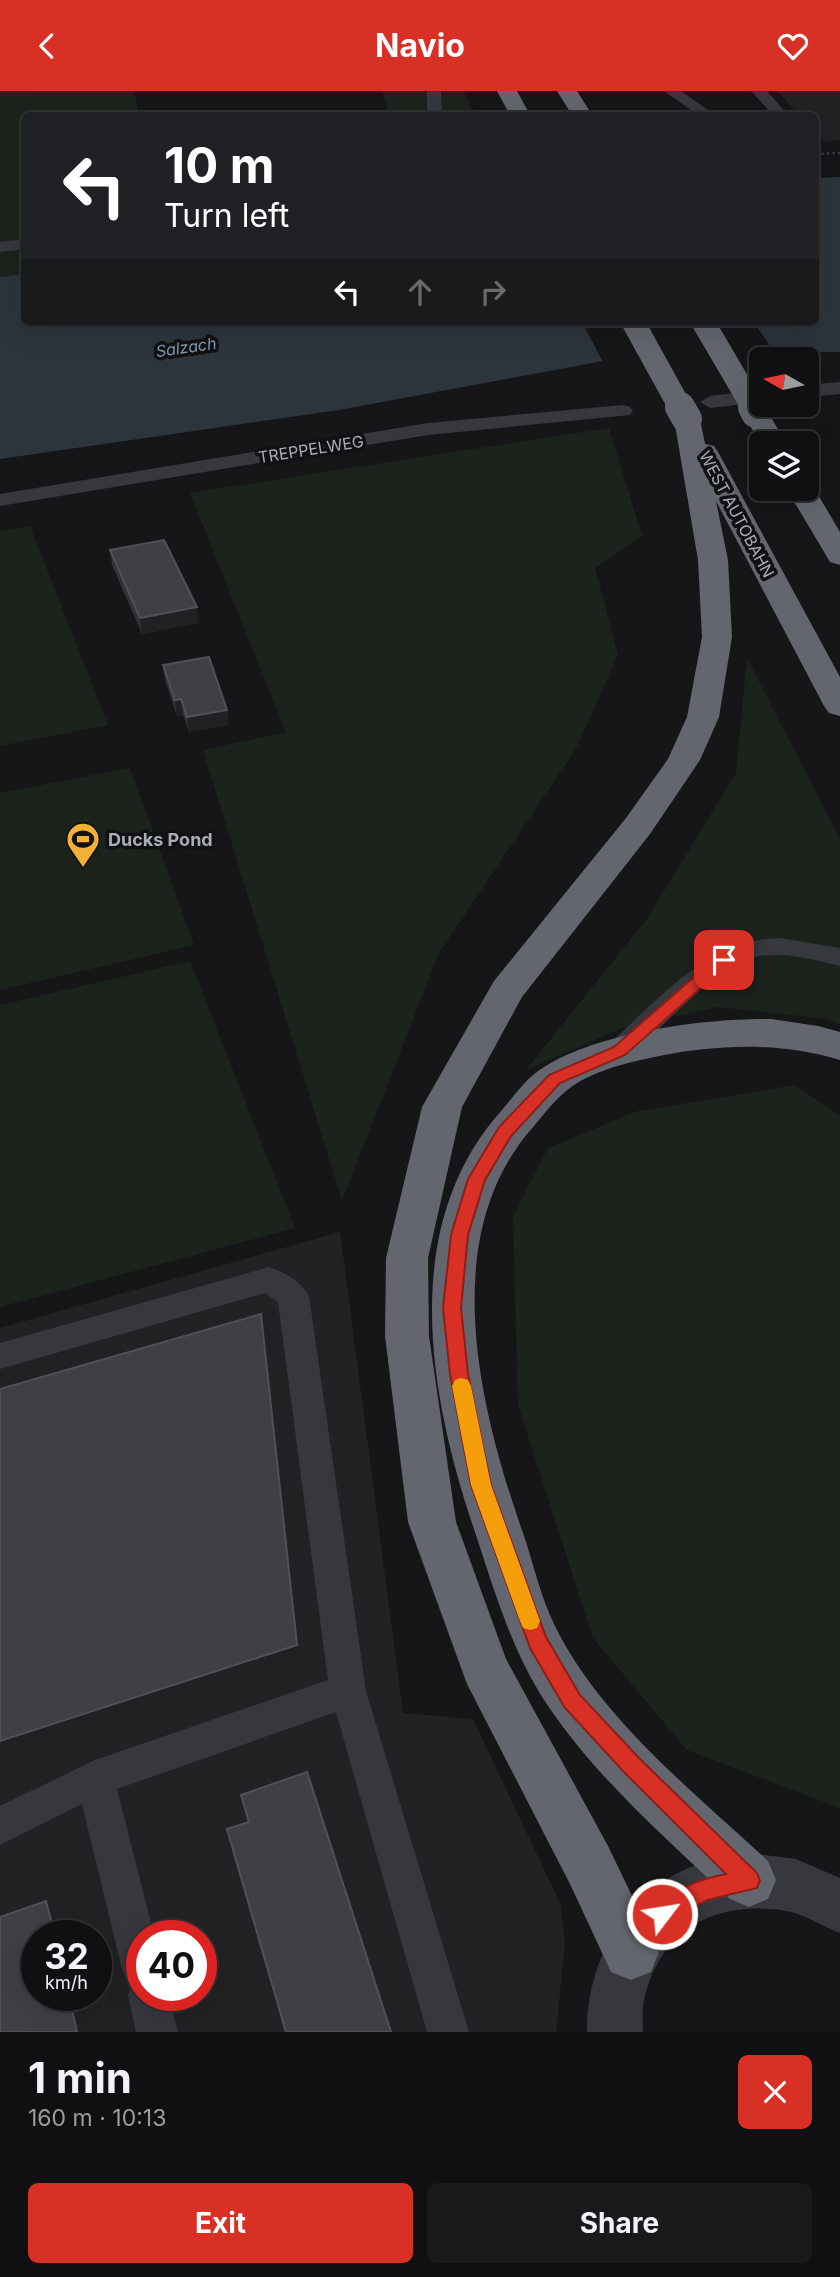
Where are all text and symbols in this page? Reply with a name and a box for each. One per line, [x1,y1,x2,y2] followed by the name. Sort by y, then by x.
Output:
[375,26,465,65] text: Navio
[28,27,66,65] icon: back
[774,27,812,65] icon: heart
[164,136,275,195] text: 10 m
[49,140,140,231] icon: left
[164,196,289,235] text: Turn left
[328,273,366,311] icon: left
[401,273,439,311] icon: ahead
[474,273,512,311] icon: right
[154,333,218,361] water label: Salzach
[749,347,819,417] north arrow
[749,347,819,501] map controls
[257,431,365,467] street label: TREPPELWEG
[749,431,819,501] button: layers
[695,447,779,581] street label: WEST AUTOBAHN
[64,820,102,869] sports icon: Ducks Pond
[108,829,213,850] place label: Ducks Pond
[694,930,754,990] pin
[705,941,743,979] icon: arrive
[625,1877,699,1951] position arrow
[126,1920,217,2011] speed limit sign: 40
[44,1935,89,1977] text: 32
[45,1972,88,1993] text: km/h
[28,2052,132,2103] text: 1 min
[738,2055,812,2129] button: close
[28,2104,166,2132] text: 160 m · 10:13
[28,2183,413,2263] button: Exit
[427,2183,812,2263] button: Share

